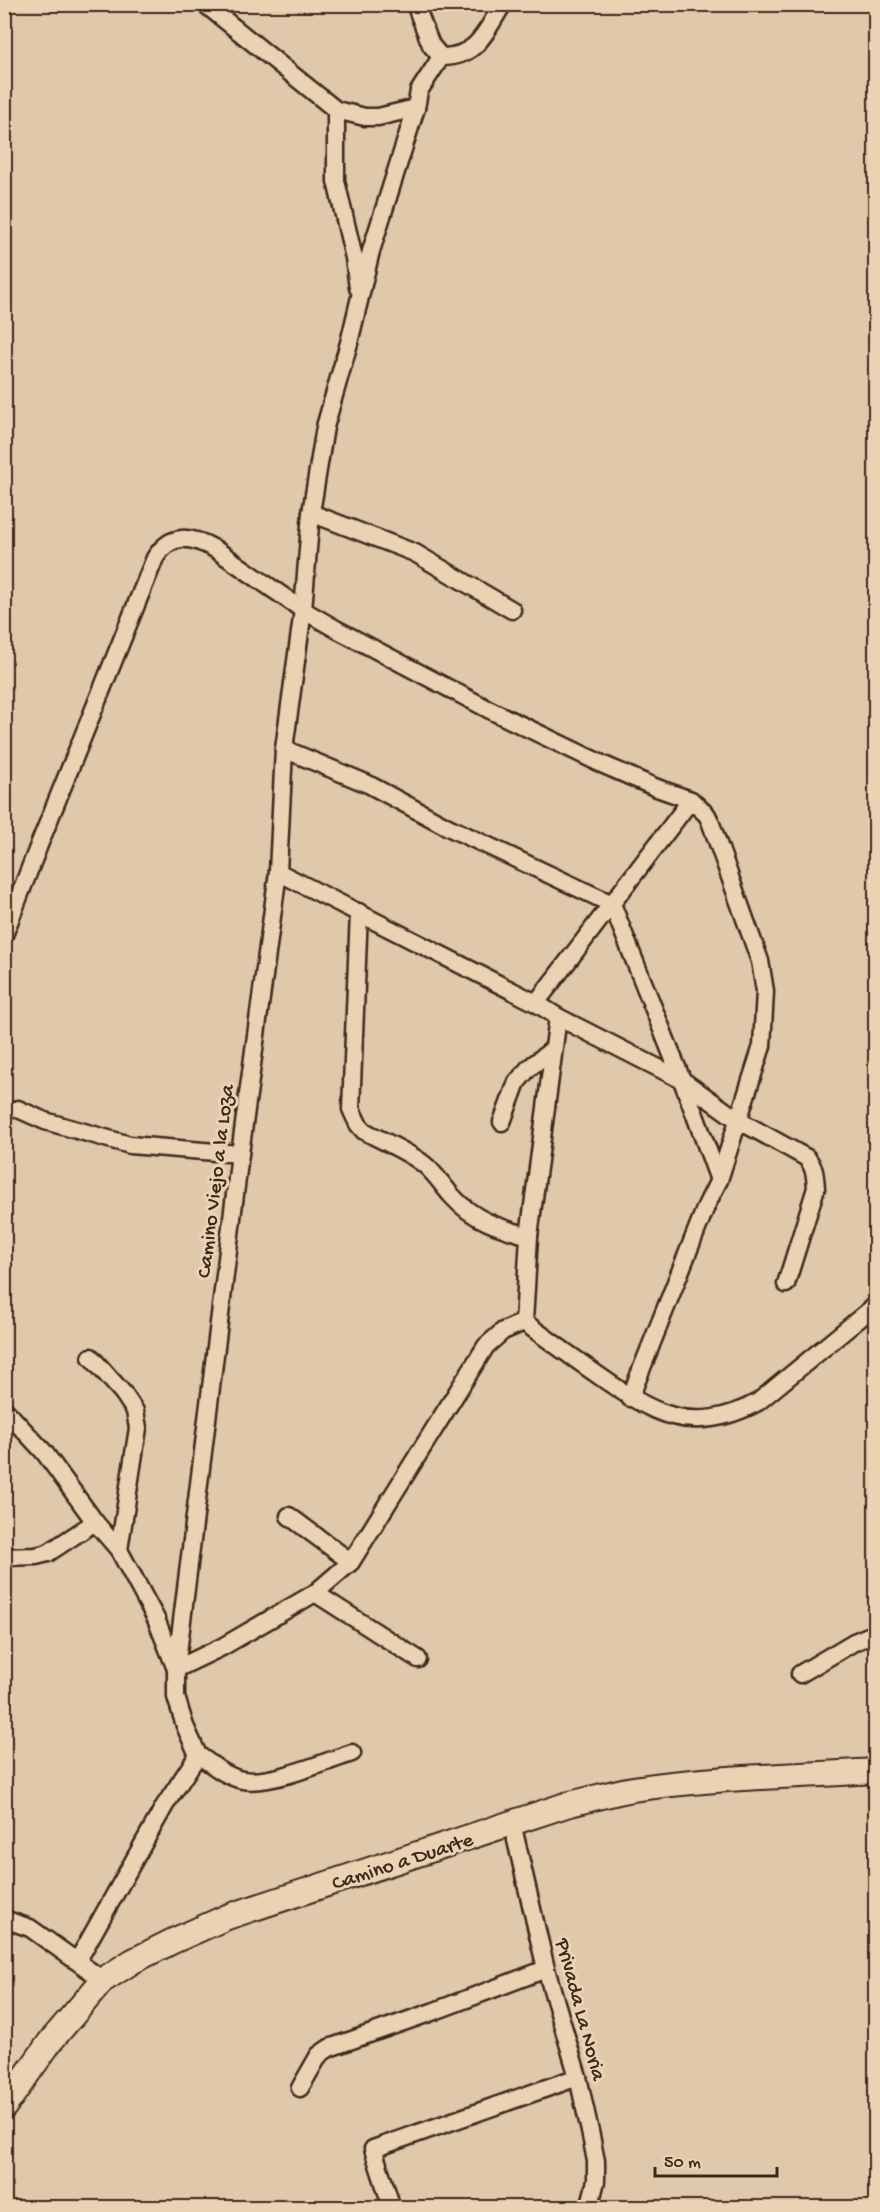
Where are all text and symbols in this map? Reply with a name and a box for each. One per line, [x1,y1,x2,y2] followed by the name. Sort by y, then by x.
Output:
[193,1082,242,1280] street label: Camino Viejo a la Loza
[329,1828,478,1898] street label: Camino a Duarte
[547,1935,610,2085] street label: Privada La Noria
[655,2140,776,2178] scale bar
[664,2153,701,2174] text: 50 m

